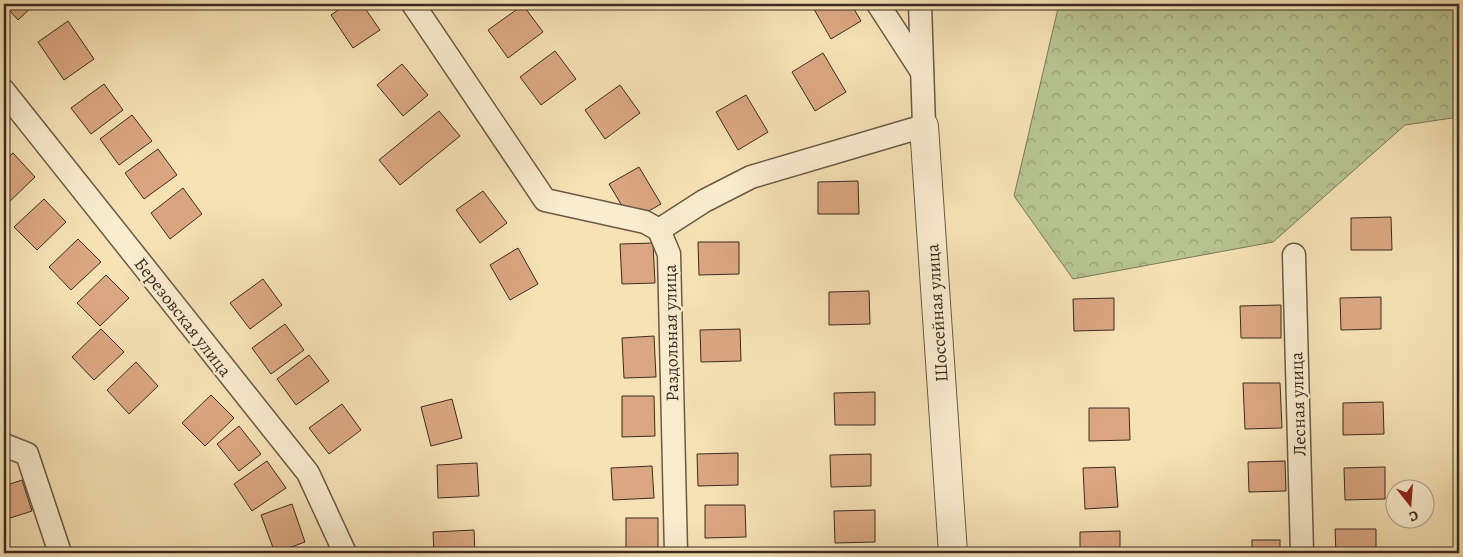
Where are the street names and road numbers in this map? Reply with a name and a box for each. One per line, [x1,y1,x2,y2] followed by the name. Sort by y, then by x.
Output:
[920,242,954,383] street label: Шоссейная улица
[129,252,238,382] street label: Березовская улица
[658,263,684,402] street label: Раздольная улица
[1284,351,1312,457] street label: Лесная улица

